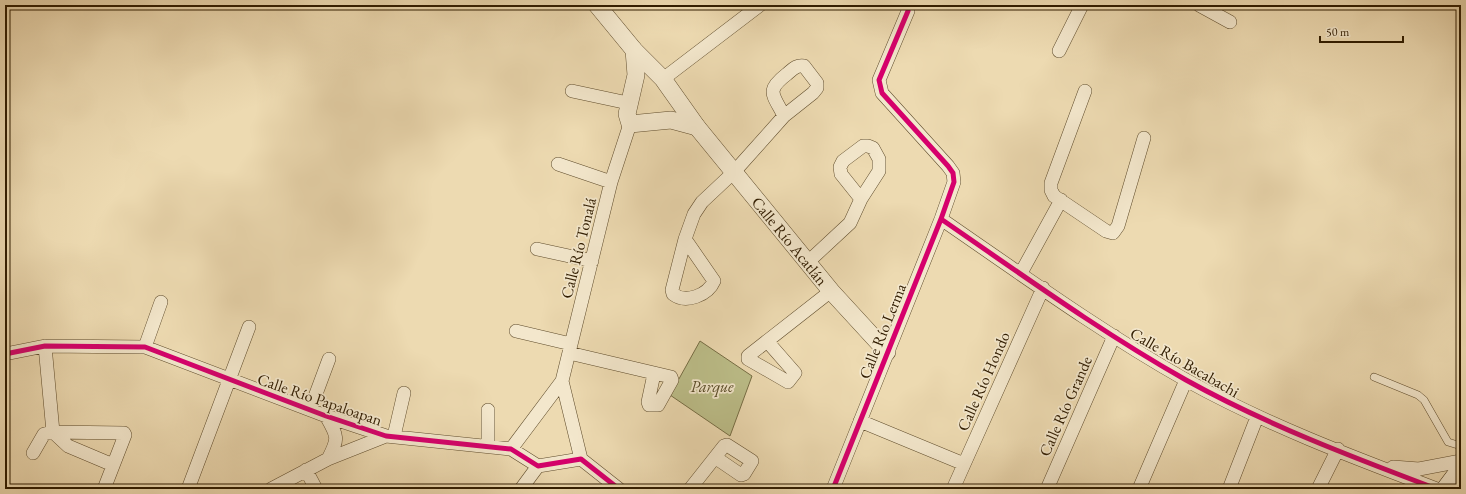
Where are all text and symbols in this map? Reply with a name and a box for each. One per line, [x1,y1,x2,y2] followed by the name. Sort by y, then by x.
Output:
[1320,18,1403,44] scale bar
[1326,24,1350,40] text: 50 m
[747,192,832,290] street label: Calle Río Acatlán
[556,195,601,301] street label: Calle Río Tonalá
[854,280,911,382] street label: Calle Río Lerma
[1126,323,1243,402] street label: Calle Río Bacabachi
[952,328,1015,434] street label: Calle Río Hondo
[1034,353,1097,460] street label: Calle Río Grande
[255,368,386,431] street label: Calle Río Papaloapan
[691,376,734,398] park label: Parque

